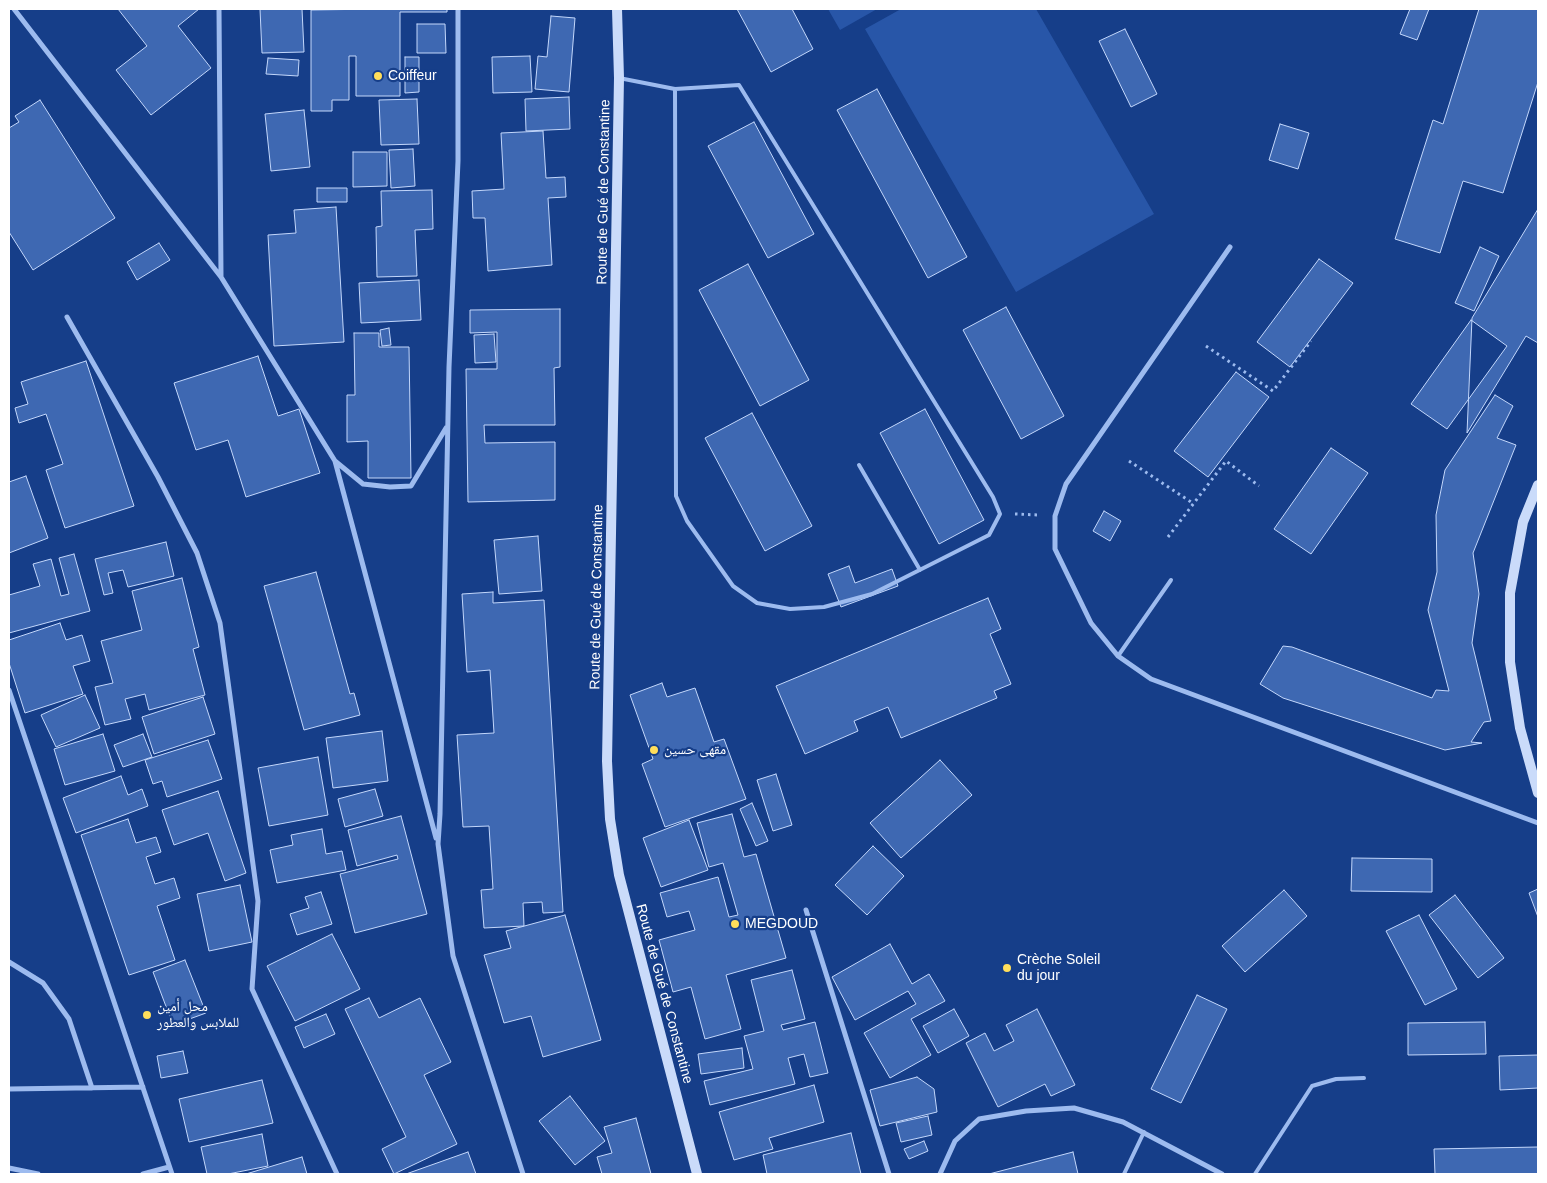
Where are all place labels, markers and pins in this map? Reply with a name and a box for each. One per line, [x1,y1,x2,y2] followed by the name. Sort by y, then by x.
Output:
[388,68,437,84] place label: Coiffeur
[372,70,384,82] marker: Coiffeur
[664,742,726,758] place label: مقهى حسين
[648,744,660,756] marker: مقهى حسين
[745,916,818,932] place label: MEGDOUD
[729,918,741,930] marker: MEGDOUD
[1017,952,1100,984] place label: Crèche Soleil du jour
[1001,962,1013,974] marker: Crèche Soleil du jour
[157,999,239,1032] place label: محل أمين للملابس والعطور
[141,1009,153,1021] marker: محل أمين للملابس والعطور

